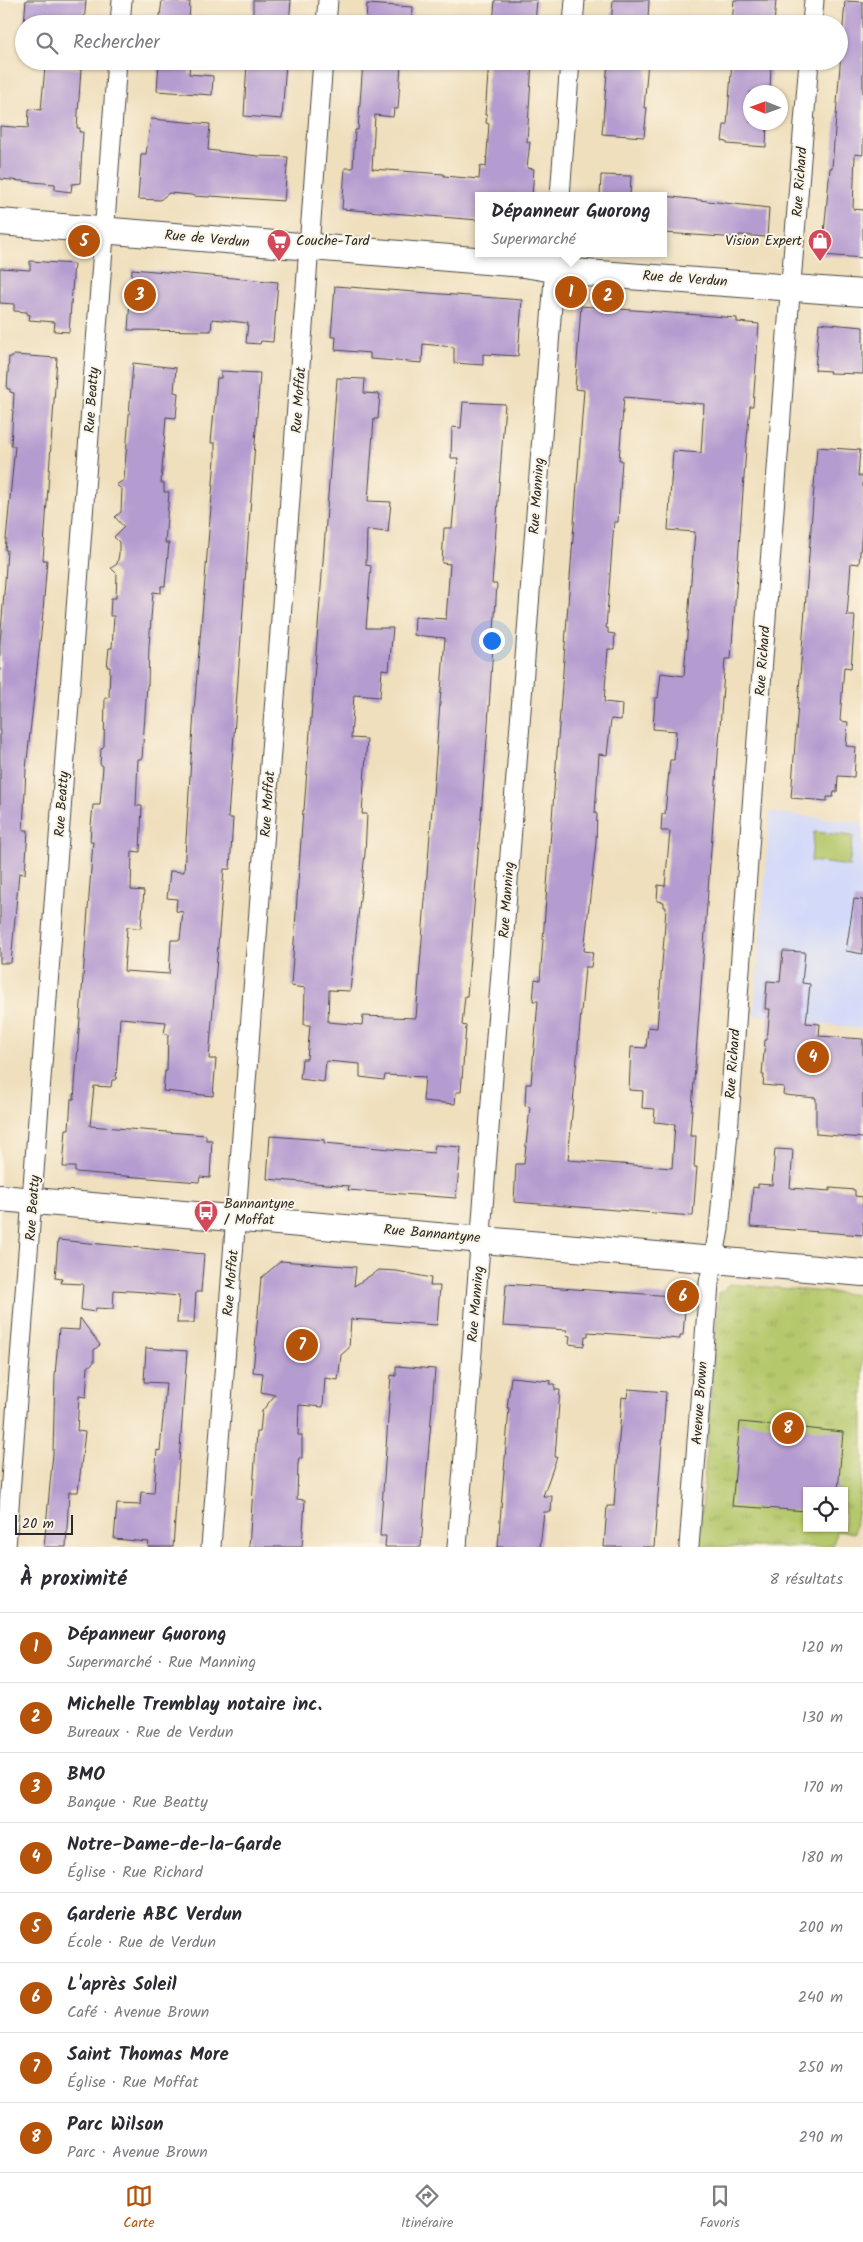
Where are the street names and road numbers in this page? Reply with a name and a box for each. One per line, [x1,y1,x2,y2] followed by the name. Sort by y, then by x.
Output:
[787,145,813,218] street label: Rue Richard
[164,224,250,254] street label: Rue de Verdun
[642,265,728,293] street label: Rue de Verdun
[286,365,312,434] street label: Rue Moffat
[79,366,105,434] street label: Rue Beatty
[523,457,551,535] street label: Rue Manning
[750,624,776,697] street label: Rue Richard
[255,769,281,838] street label: Rue Moffat
[49,770,75,838] street label: Rue Beatty
[493,861,521,939] street label: Rue Manning
[720,1027,746,1100] street label: Rue Richard
[20,1174,46,1242] street label: Rue Beatty
[383,1219,482,1249] street label: Rue Bannantyne
[217,1248,245,1317] street label: Rue Moffat
[462,1265,490,1343] street label: Rue Manning
[686,1361,714,1445] street label: Avenue Brown

